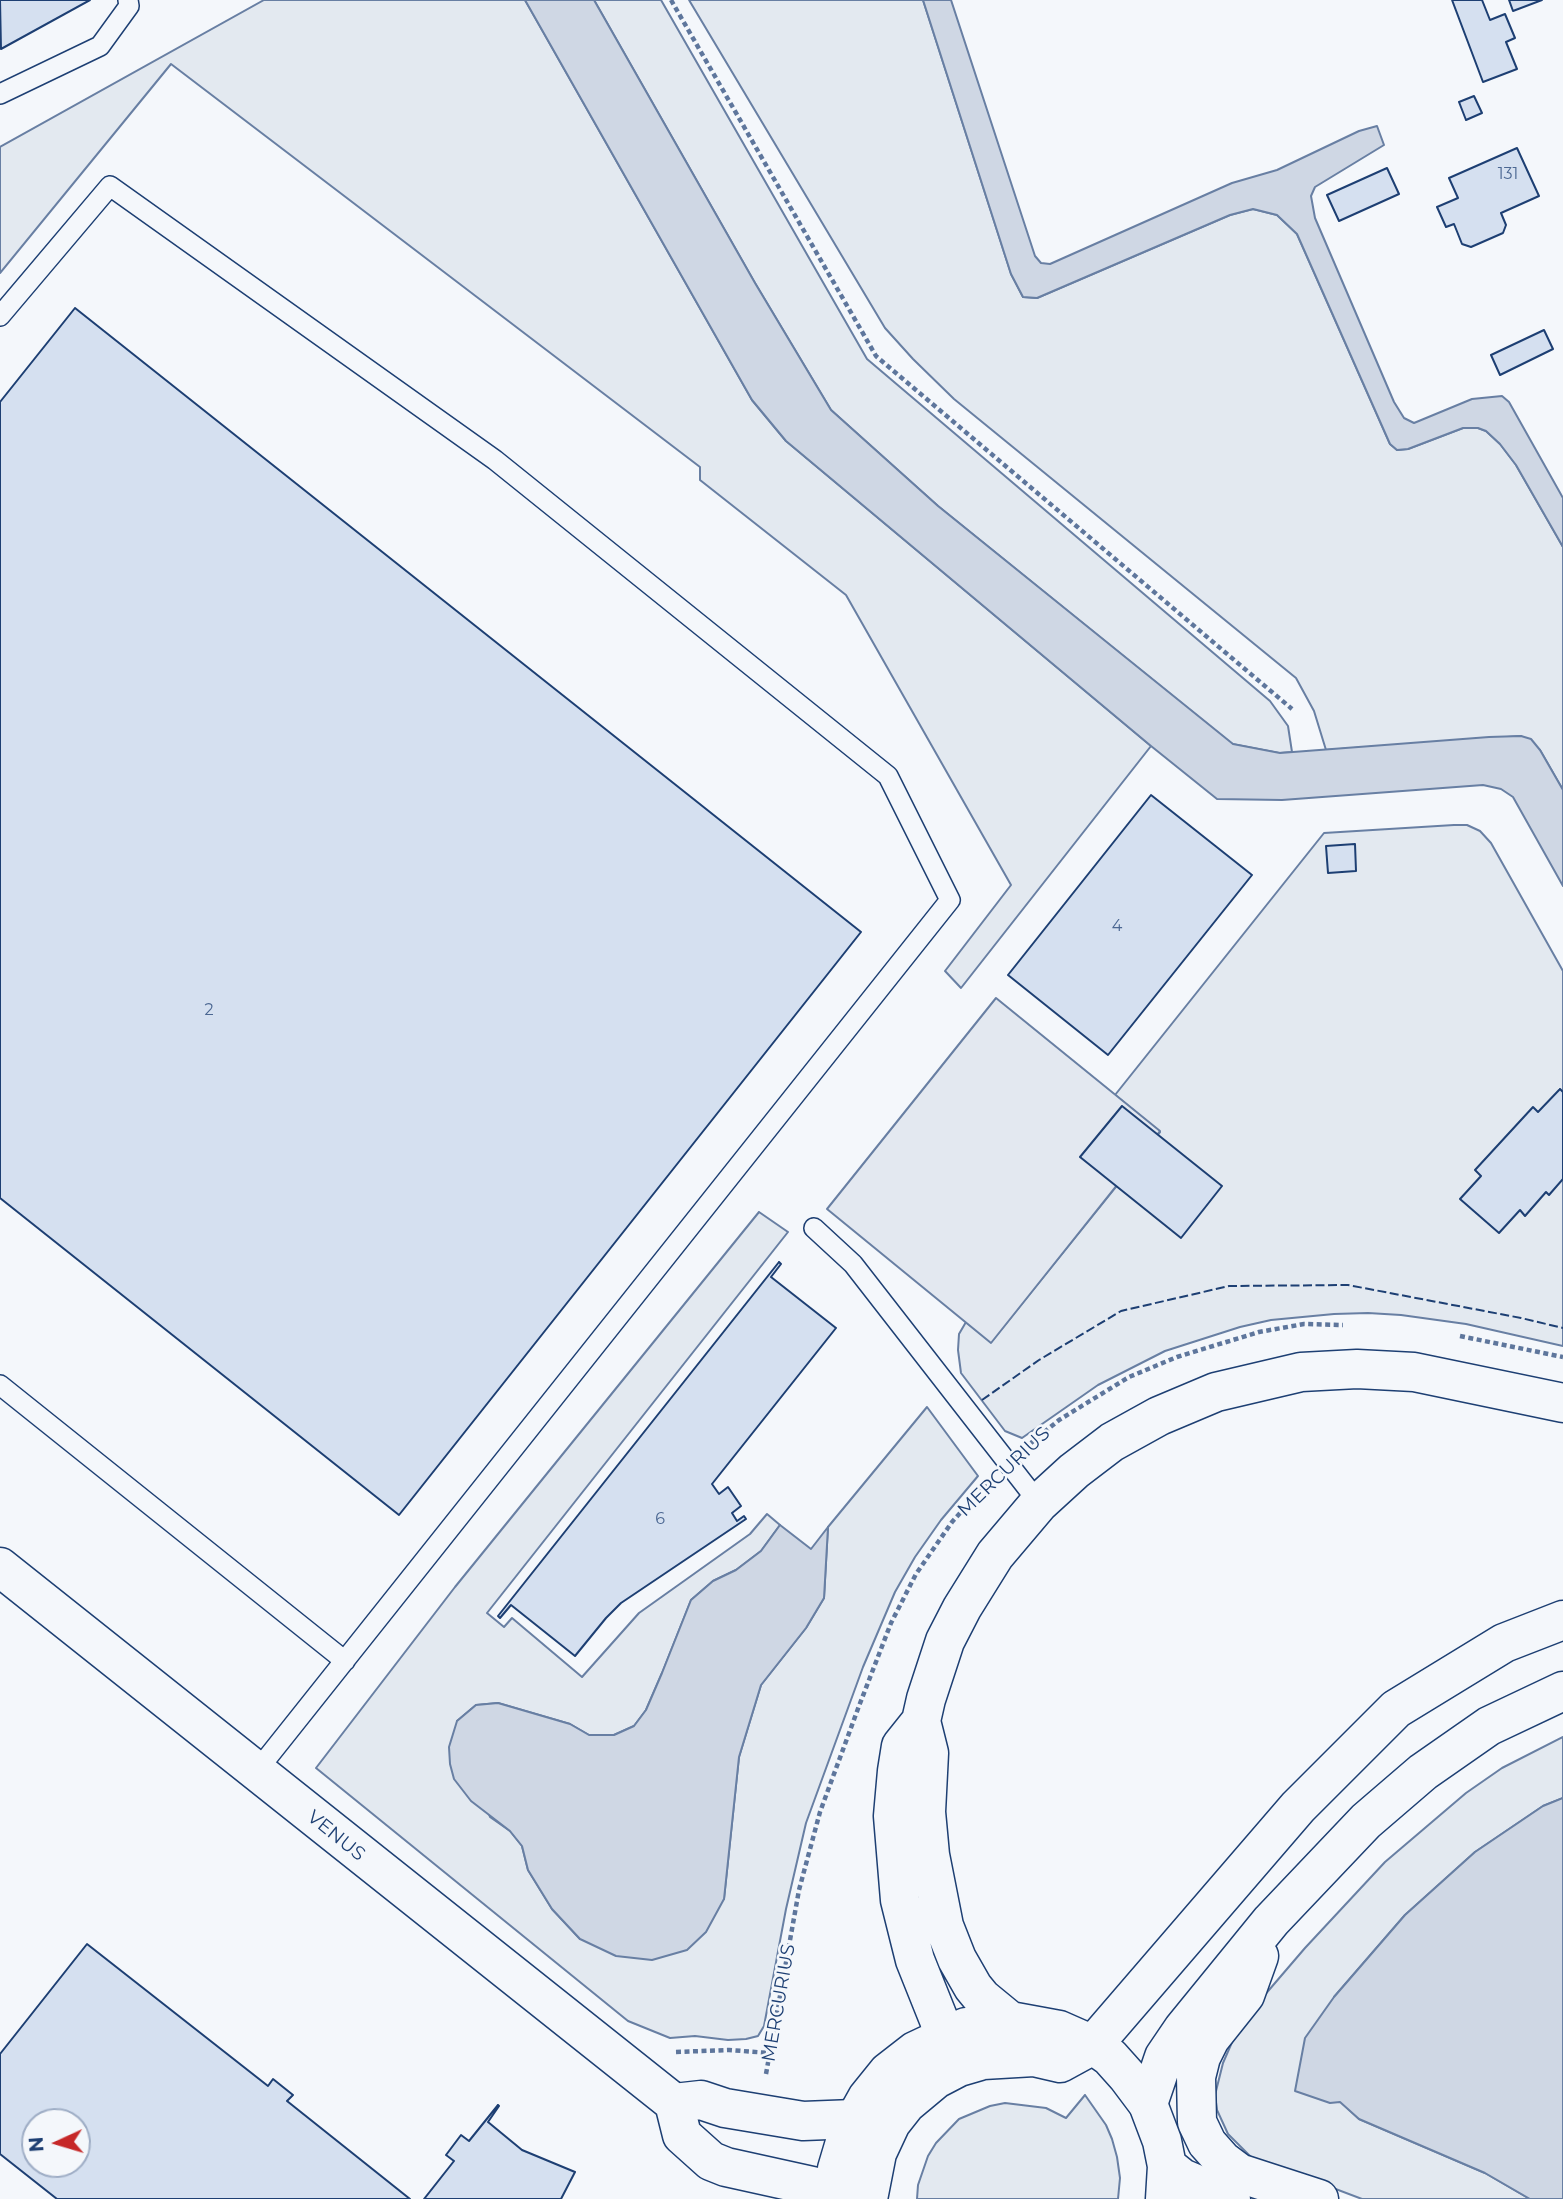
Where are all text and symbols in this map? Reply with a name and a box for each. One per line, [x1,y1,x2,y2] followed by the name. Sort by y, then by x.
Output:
[1498,164,1518,184] house number: 131
[1112,916,1122,936] house number: 4
[204,1000,214,1020] house number: 2
[953,1422,1055,1522] street label: MERCURIUS
[655,1509,665,1529] house number: 6
[302,1806,370,1866] street label: VENUS
[757,1942,801,2064] street label: MERCURIUS
[21,2108,91,2178] north arrow
[25,2136,49,2153] text: N

